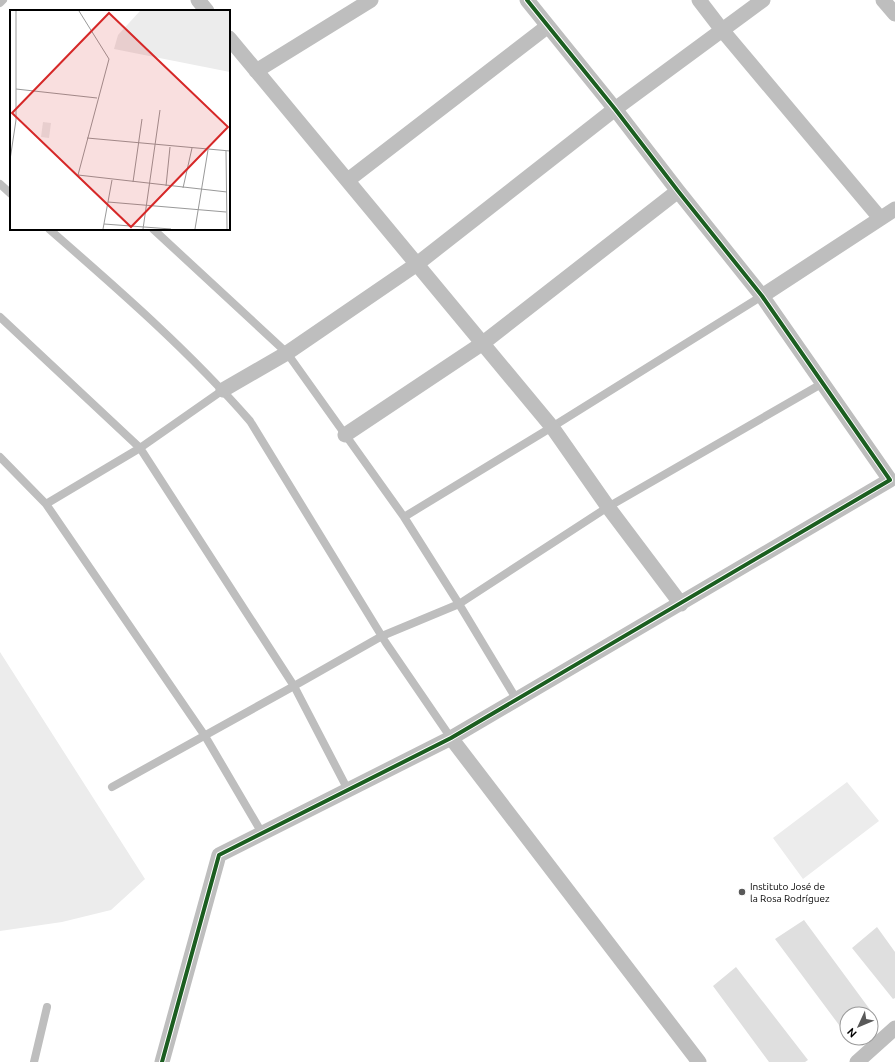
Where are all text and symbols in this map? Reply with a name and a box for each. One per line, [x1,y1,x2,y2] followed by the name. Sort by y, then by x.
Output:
[10,10,230,230] inset map
[750,881,830,904] place label: Instituto José de la Rosa Rodríguez
[737,887,747,897] marker: Instituto José de la Rosa Rodríguez
[839,1006,879,1046] north arrow
[845,1026,859,1040] text: N

